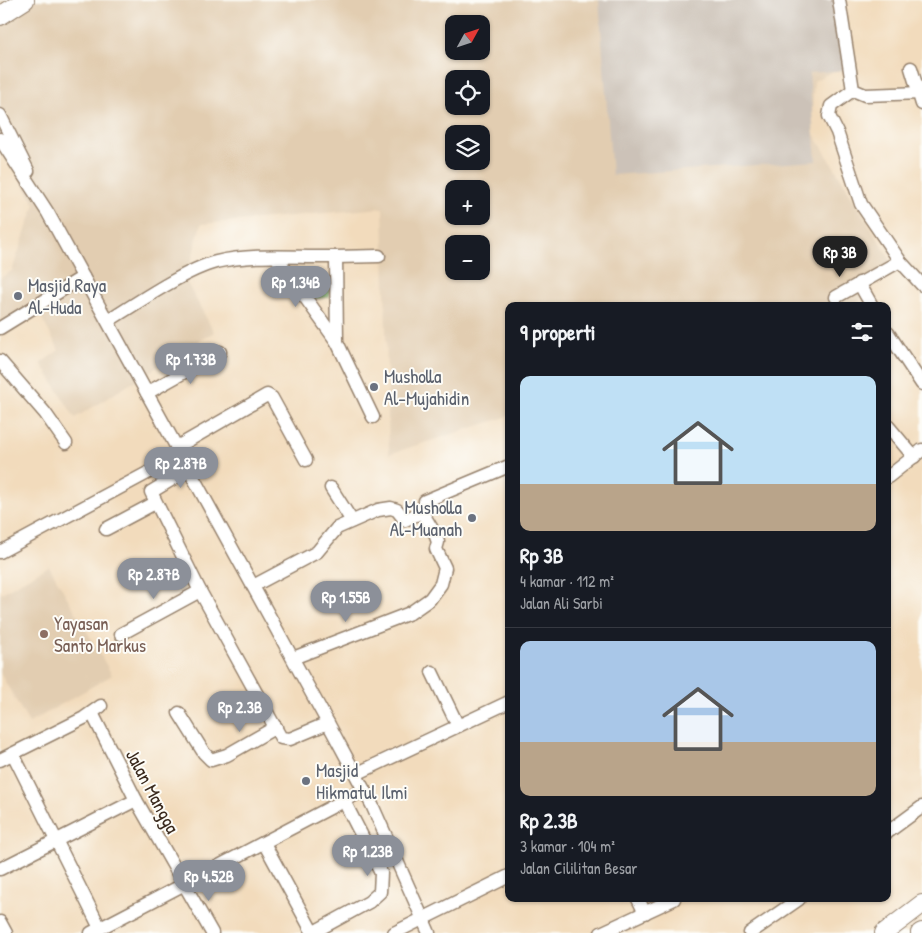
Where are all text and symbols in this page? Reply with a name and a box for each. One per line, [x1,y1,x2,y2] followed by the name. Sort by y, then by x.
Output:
[445,15,490,60] north arrow
[445,15,490,280] map controls
[445,70,490,115] button: locate
[445,125,490,170] button: layers
[445,180,490,225] button: +
[445,235,490,280] button: −
[805,236,875,278] pin: Rp 3B
[823,241,857,263] text: Rp 3B
[244,266,348,308] pin: Rp 1.34B
[272,271,320,293] text: Rp 1.34B
[28,272,107,320] place label: Masjid Raya Al-Huda
[12,290,24,302] marker: Masjid Raya Al-Huda
[520,318,595,347] text: 9 properti
[848,318,876,346] icon: filters
[139,342,243,385] pin: Rp 1.73B
[166,348,216,370] text: Rp 1.73B
[384,363,469,411] place label: Musholla Al-Mujahidin
[368,381,380,393] marker: Musholla Al-Mujahidin
[653,408,743,498] icon: home
[129,446,233,489] pin: Rp 2.87B
[155,452,207,474] text: Rp 2.87B
[390,494,463,542] place label: Musholla Al-Muanah
[466,512,478,524] marker: Musholla Al-Muanah
[520,541,563,570] text: Rp 3B
[102,558,206,600] pin: Rp 2.87B
[128,563,180,585] text: Rp 2.87B
[520,570,614,592] text: 4 kamar · 112 m²
[294,580,398,623] pin: Rp 1.55B
[322,586,370,608] text: Rp 1.55B
[520,592,603,614] text: Jalan Ali Sarbi
[54,610,146,658] place label: Yayasan Santo Markus
[38,628,50,640] marker: Yayasan Santo Markus
[653,674,743,764] icon: home
[194,690,286,733] pin: Rp 2.3B
[218,696,262,718] text: Rp 2.3B
[120,744,186,838] street label: Jalan Mangga
[316,757,408,805] place label: Masjid Hikmatul Ilmi
[300,775,312,787] marker: Masjid Hikmatul Ilmi
[520,806,578,835] text: Rp 2.3B
[316,834,420,877] pin: Rp 1.23B
[520,835,615,857] text: 3 kamar · 104 m²
[343,840,393,862] text: Rp 1.23B
[520,857,637,879] text: Jalan Cililitan Besar
[157,860,261,902] pin: Rp 4.52B
[184,865,234,887] text: Rp 4.52B

